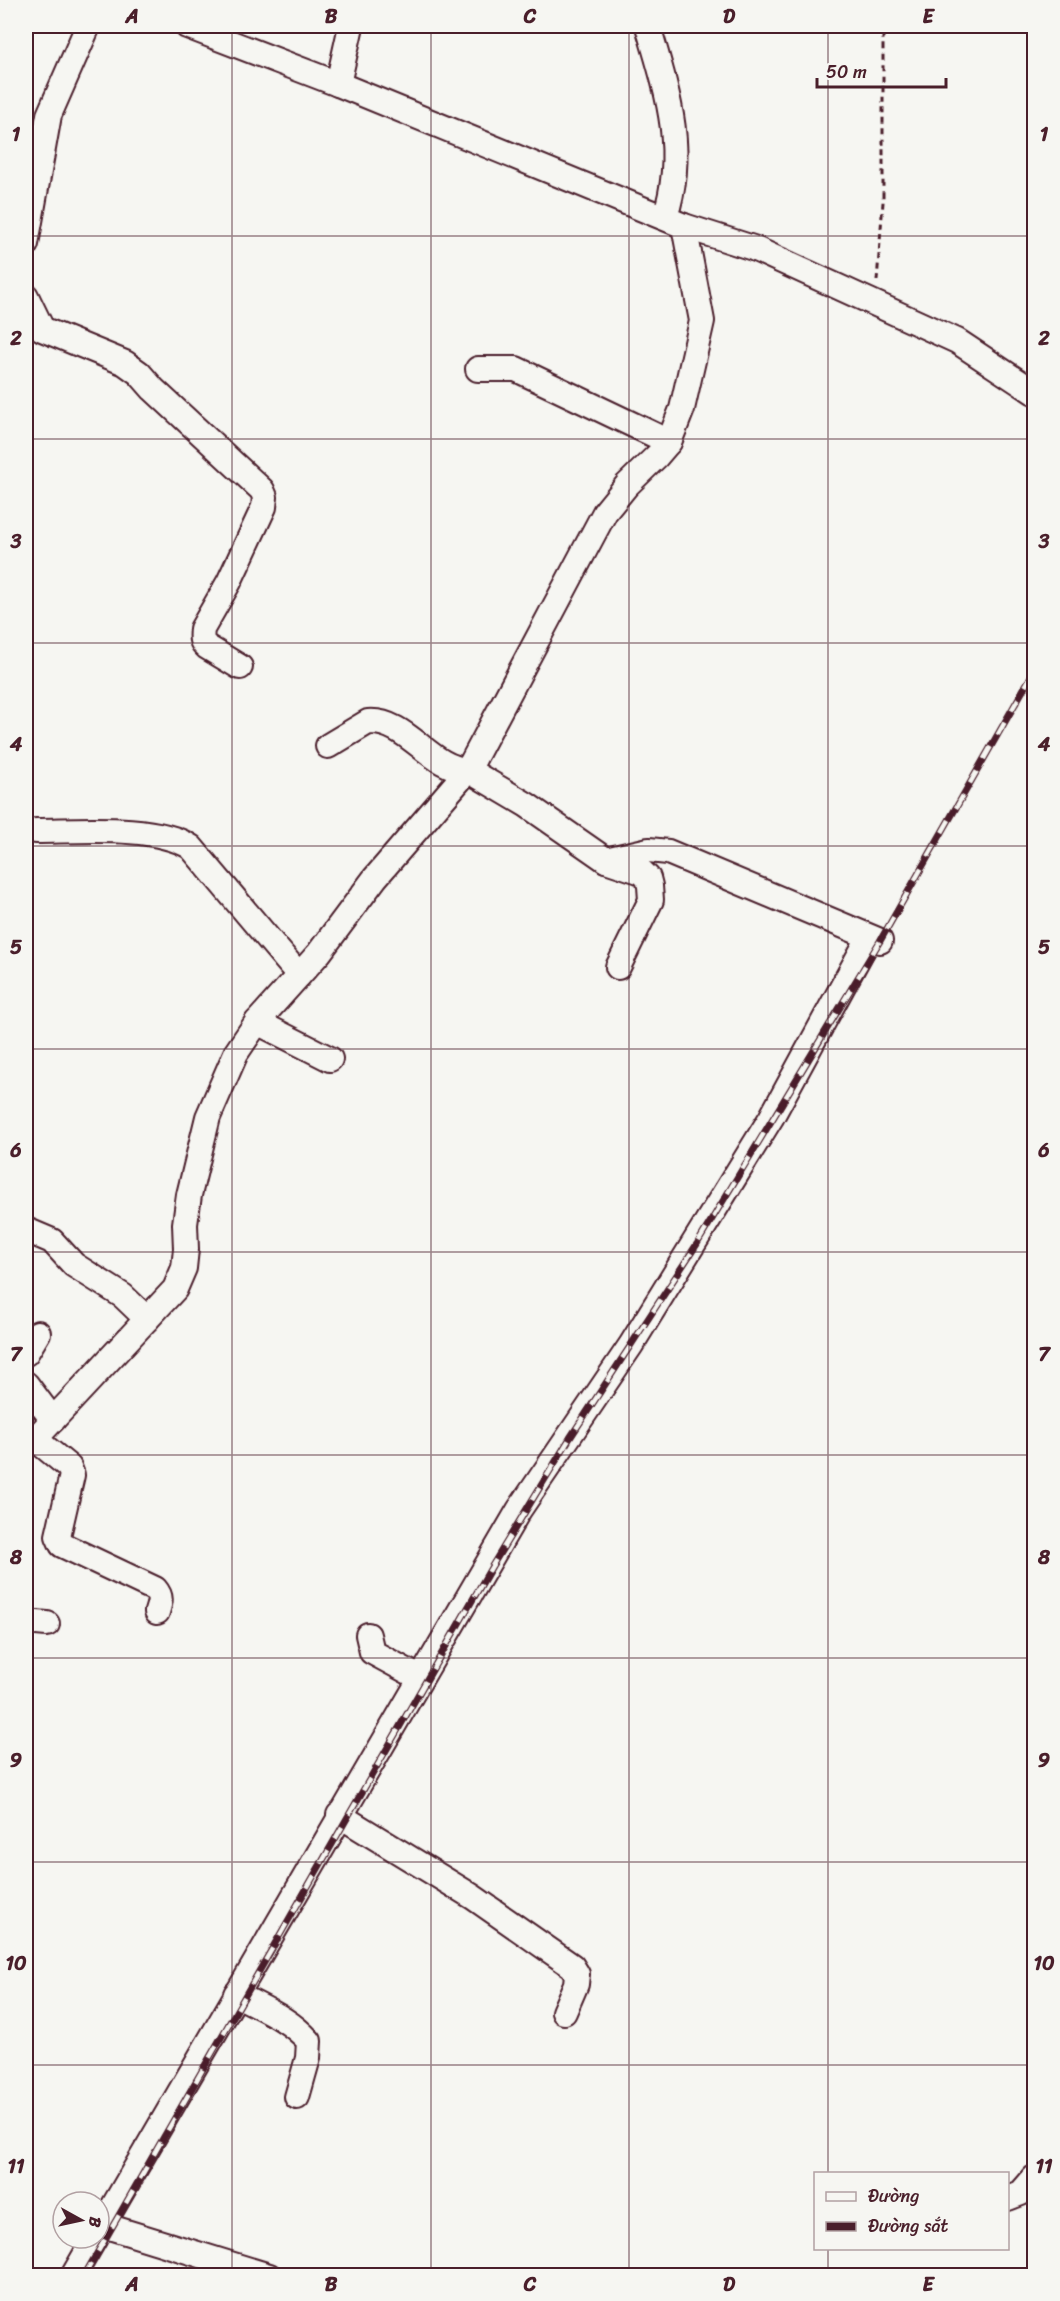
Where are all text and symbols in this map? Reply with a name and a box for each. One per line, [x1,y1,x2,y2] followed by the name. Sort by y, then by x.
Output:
[124,0,139,34] text: A
[325,0,338,34] text: B
[523,0,537,34] text: C
[723,0,736,34] text: D
[922,0,935,34] text: E
[817,51,946,89] scale bar
[826,56,867,88] text: 50 m
[12,117,21,152] text: 1
[1040,117,1049,152] text: 1
[9,321,22,356] text: 2
[1037,321,1050,356] text: 2
[10,524,22,559] text: 3
[1038,524,1050,559] text: 3
[9,727,23,762] text: 4
[1037,727,1051,762] text: 4
[10,930,22,965] text: 5
[1038,930,1050,965] text: 5
[9,1133,22,1168] text: 6
[1037,1133,1050,1168] text: 6
[10,1337,23,1372] text: 7
[1038,1337,1051,1372] text: 7
[9,1540,23,1575] text: 8
[1037,1540,1051,1575] text: 8
[10,1743,22,1778] text: 9
[1038,1743,1050,1778] text: 9
[5,1946,27,1981] text: 10
[1033,1946,1055,1981] text: 10
[7,2149,25,2184] text: 11
[1035,2149,1053,2184] text: 11
[814,2172,1009,2250] legend
[868,2180,919,2212] text: Đường
[51,2190,111,2250] north arrow
[868,2210,948,2242] text: Đường sắt
[80,2215,110,2230] text: B
[124,2267,139,2301] text: A
[325,2267,338,2301] text: B
[523,2267,537,2301] text: C
[723,2267,736,2301] text: D
[922,2267,935,2301] text: E

